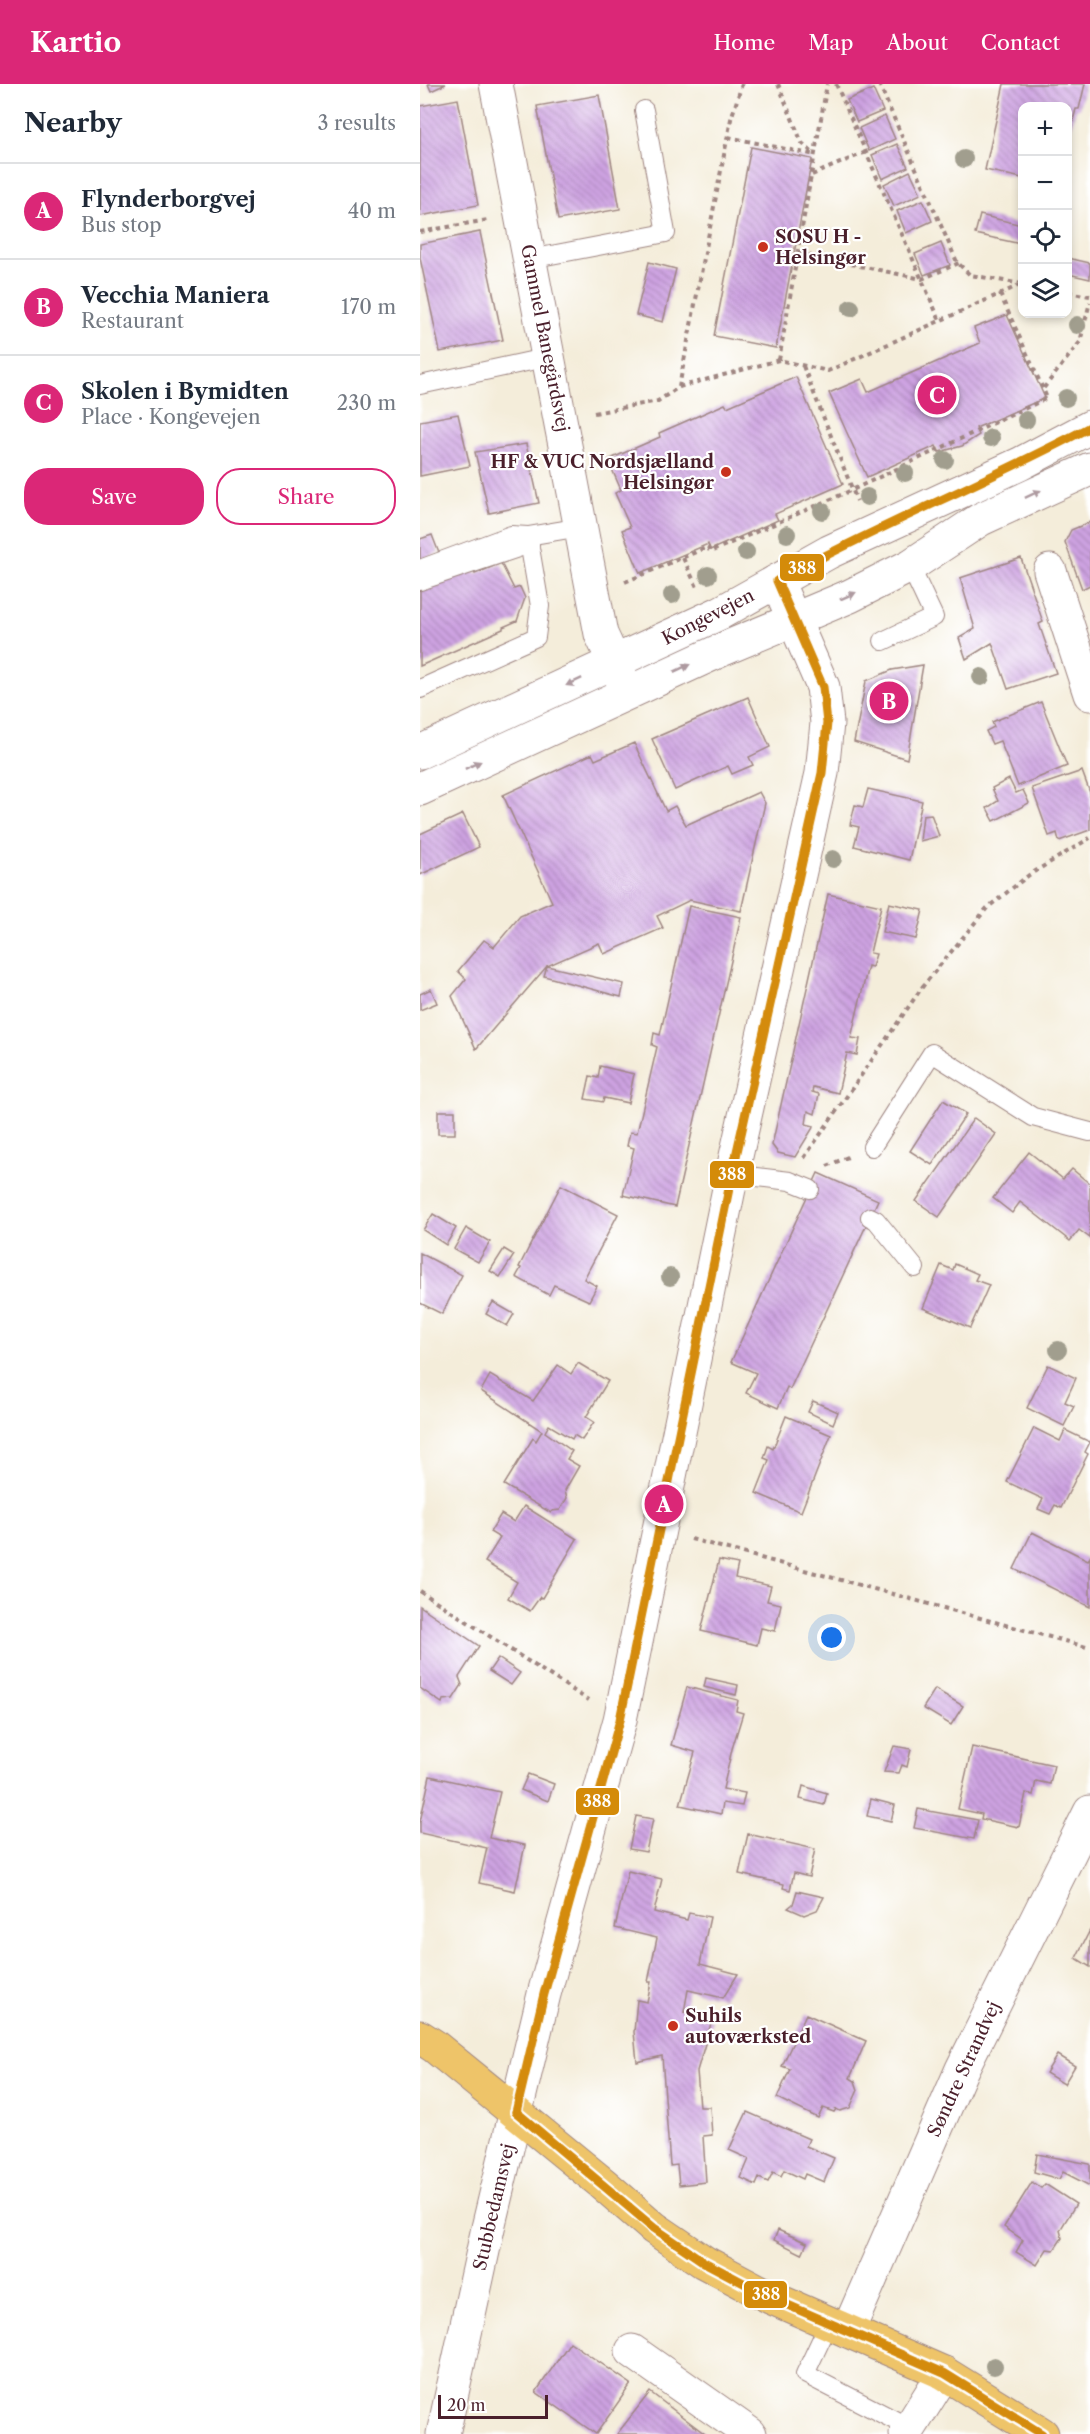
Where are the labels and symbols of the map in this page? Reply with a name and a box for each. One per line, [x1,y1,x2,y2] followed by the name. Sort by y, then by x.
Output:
[775,226,866,269] place label: SOSU H - Helsingør
[756,240,770,254] marker: SOSU H - Helsingør
[516,242,574,434] street label: Gammel Banegårdsvej
[918,372,956,418] pin: C
[491,451,714,494] place label: HF & VUC Nordsjælland Helsingør
[719,465,733,479] marker: HF & VUC Nordsjælland Helsingør
[1025,490,1042,499] one-way arrow
[779,553,825,582] line badge: 388
[788,558,817,578] text: 388
[658,584,758,650] street label: Kongevejen
[839,592,856,601] one-way arrow
[673,664,690,673] one-way arrow
[565,677,582,686] one-way arrow
[870,678,908,724] pin: B
[465,760,482,769] one-way arrow
[709,1160,755,1189] line badge: 388
[718,1164,747,1184] text: 388
[644,1482,684,1526] pin: A
[817,1623,846,1652] your location
[575,1787,620,1816] line badge: 388
[583,1791,612,1811] text: 388
[923,1998,1005,2140] street label: Søndre Strandvej
[685,2005,811,2048] place label: Suhils autoværksted
[666,2019,680,2033] marker: Suhils autoværksted
[469,2141,519,2273] street label: Stubbedamsvej
[743,2280,788,2309] line badge: 388
[752,2284,781,2304] text: 388
[438,2392,548,2420] scale bar

